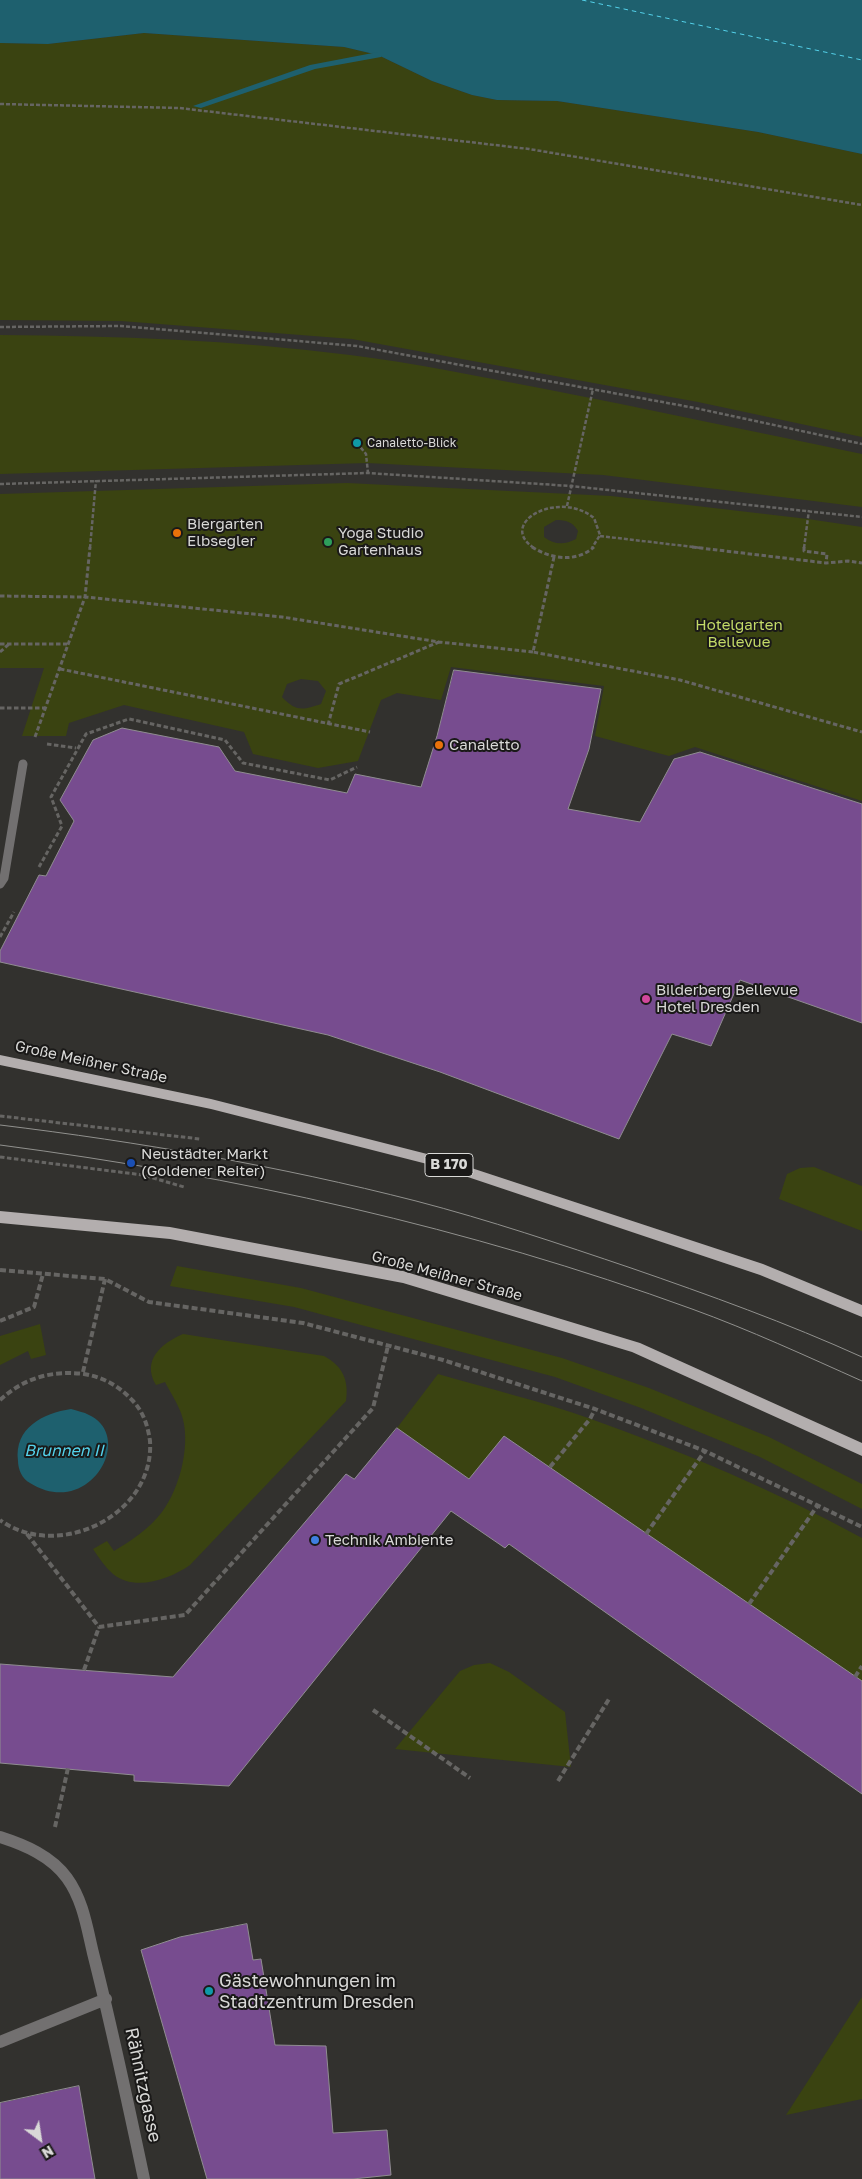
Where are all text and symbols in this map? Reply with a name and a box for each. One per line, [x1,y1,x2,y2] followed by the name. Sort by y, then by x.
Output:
[367,436,456,450] place label: Canaletto-Blick
[351,437,363,449] marker: Canaletto-Blick
[187,515,263,550] place label: Biergarten Elbsegler
[338,524,423,559] place label: Yoga Studio Gartenhaus
[171,527,183,539] marker: Biergarten Elbsegler
[322,536,334,548] marker: Yoga Studio Gartenhaus
[695,616,783,651] park label: Hotelgarten Bellevue
[449,736,520,754] place label: Canaletto
[433,739,445,751] marker: Canaletto
[656,981,798,1016] place label: Bilderberg Bellevue Hotel Dresden
[640,993,652,1005] marker: Bilderberg Bellevue Hotel Dresden
[13,1037,169,1087] street label: Große Meißner Straße
[141,1145,268,1180] place label: Neustädter Markt (Goldener Reiter)
[425,1154,473,1176] road number: B 170
[125,1157,137,1169] marker: Neustädter Markt (Goldener Reiter)
[370,1247,524,1305] street label: Große Meißner Straße
[24,1441,104,1461] water label: Brunnen II
[325,1531,454,1549] place label: Technik Ambiente
[309,1534,321,1546] marker: Technik Ambiente
[219,1970,414,2012] place label: Gästewohnungen im Stadtzentrum Dresden
[203,1985,215,1997] marker: Gästewohnungen im Stadtzentrum Dresden
[120,2026,166,2144] street label: Rähnitzgasse
[15,2114,65,2164] north arrow
[39,2142,57,2162] text: N

